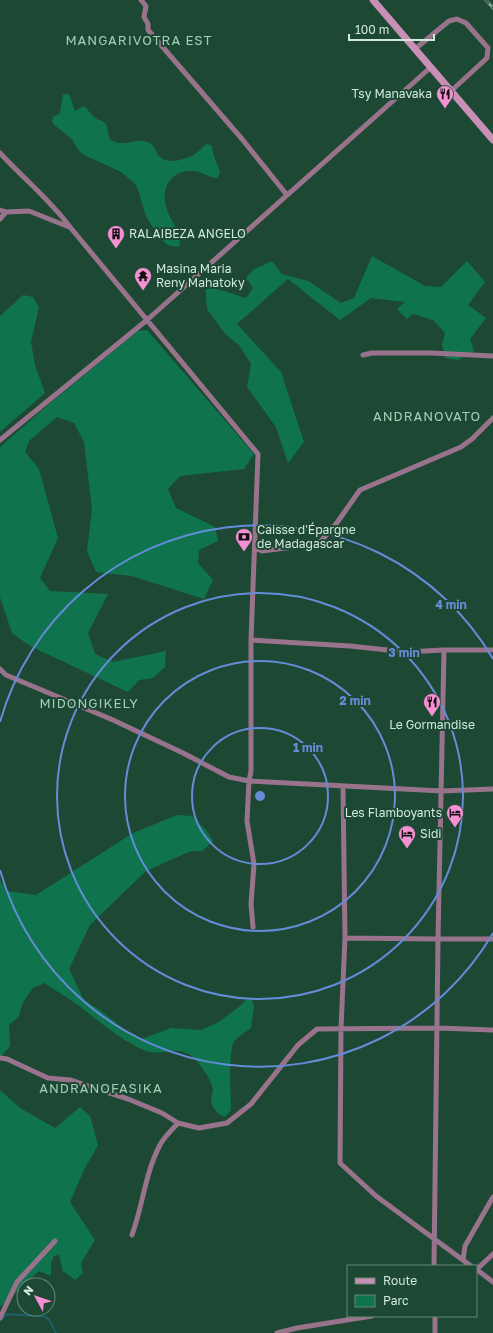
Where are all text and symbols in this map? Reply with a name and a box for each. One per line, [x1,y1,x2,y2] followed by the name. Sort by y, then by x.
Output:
[349,16,434,42] scale bar
[355,22,389,37] text: 100 m
[65,32,213,48] district label: MANGARIVOTRA EST
[435,84,455,109] restaurant icon: Tsy Manavaka
[352,86,432,101] place label: Tsy Manavaka
[106,224,126,249] building icon: RALAIBEZA ANGELO
[129,226,246,241] place label: RALAIBEZA ANGELO
[156,261,245,290] place label: Masina Maria Reny Mahatoky
[133,266,153,291] temple icon: Masina Maria Reny Mahatoky
[373,408,481,424] district label: ANDRANOVATO
[257,522,356,551] place label: Caisse d'Épargne de Madagascar
[234,527,254,552] bank icon: Caisse d'Épargne de Madagascar
[435,597,467,612] text: 4 min
[388,645,420,660] text: 3 min
[422,692,442,717] restaurant icon: Le Gormandise
[339,693,371,708] text: 2 min
[39,695,139,711] district label: MIDONGIKELY
[389,717,475,732] place label: Le Gormandise
[293,740,323,755] text: 1 min
[253,789,267,803] centre of rings
[445,803,465,828] hotel icon: Les Flamboyants
[345,805,442,820] place label: Les Flamboyants
[397,824,417,849] hotel icon: Sidi
[420,826,442,841] place label: Sidi
[39,1080,163,1096] district label: ANDRANOFASIKA
[347,1265,477,1317] legend
[383,1273,417,1288] text: Route
[16,1277,56,1317] north arrow
[20,1283,36,1298] text: N
[383,1293,409,1308] text: Parc

